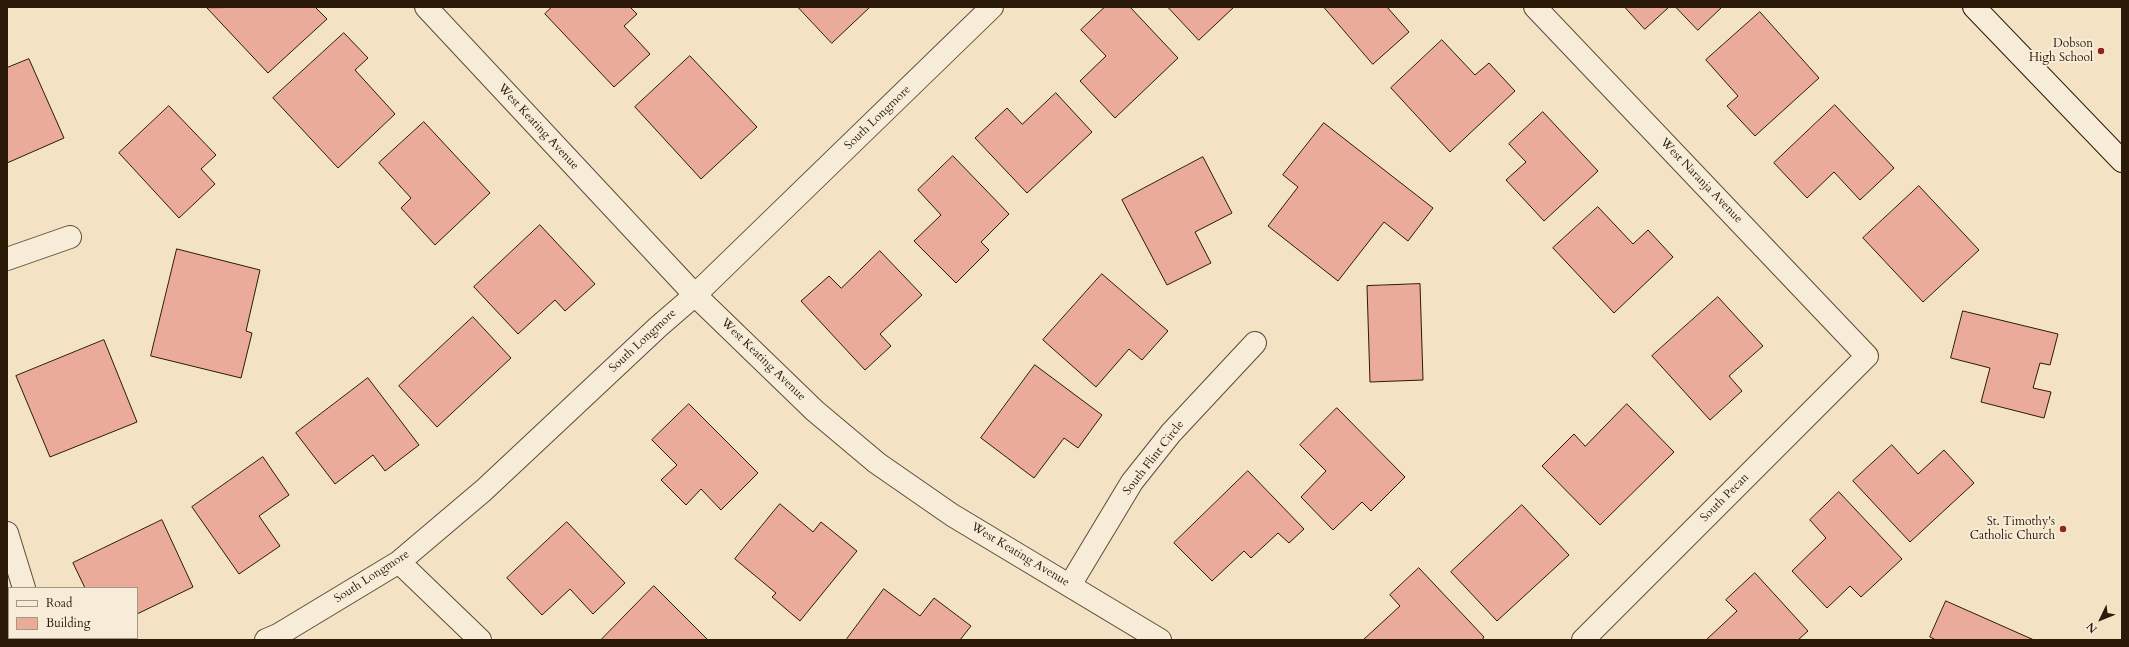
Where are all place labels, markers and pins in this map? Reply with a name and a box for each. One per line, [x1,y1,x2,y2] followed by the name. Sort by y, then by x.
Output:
[2029,37,2093,65] place label: Dobson High School
[2096,46,2106,56] marker: Dobson High School
[1970,515,2055,543] place label: St. Timothy's Catholic Church
[2058,524,2068,534] marker: St. Timothy's Catholic Church

